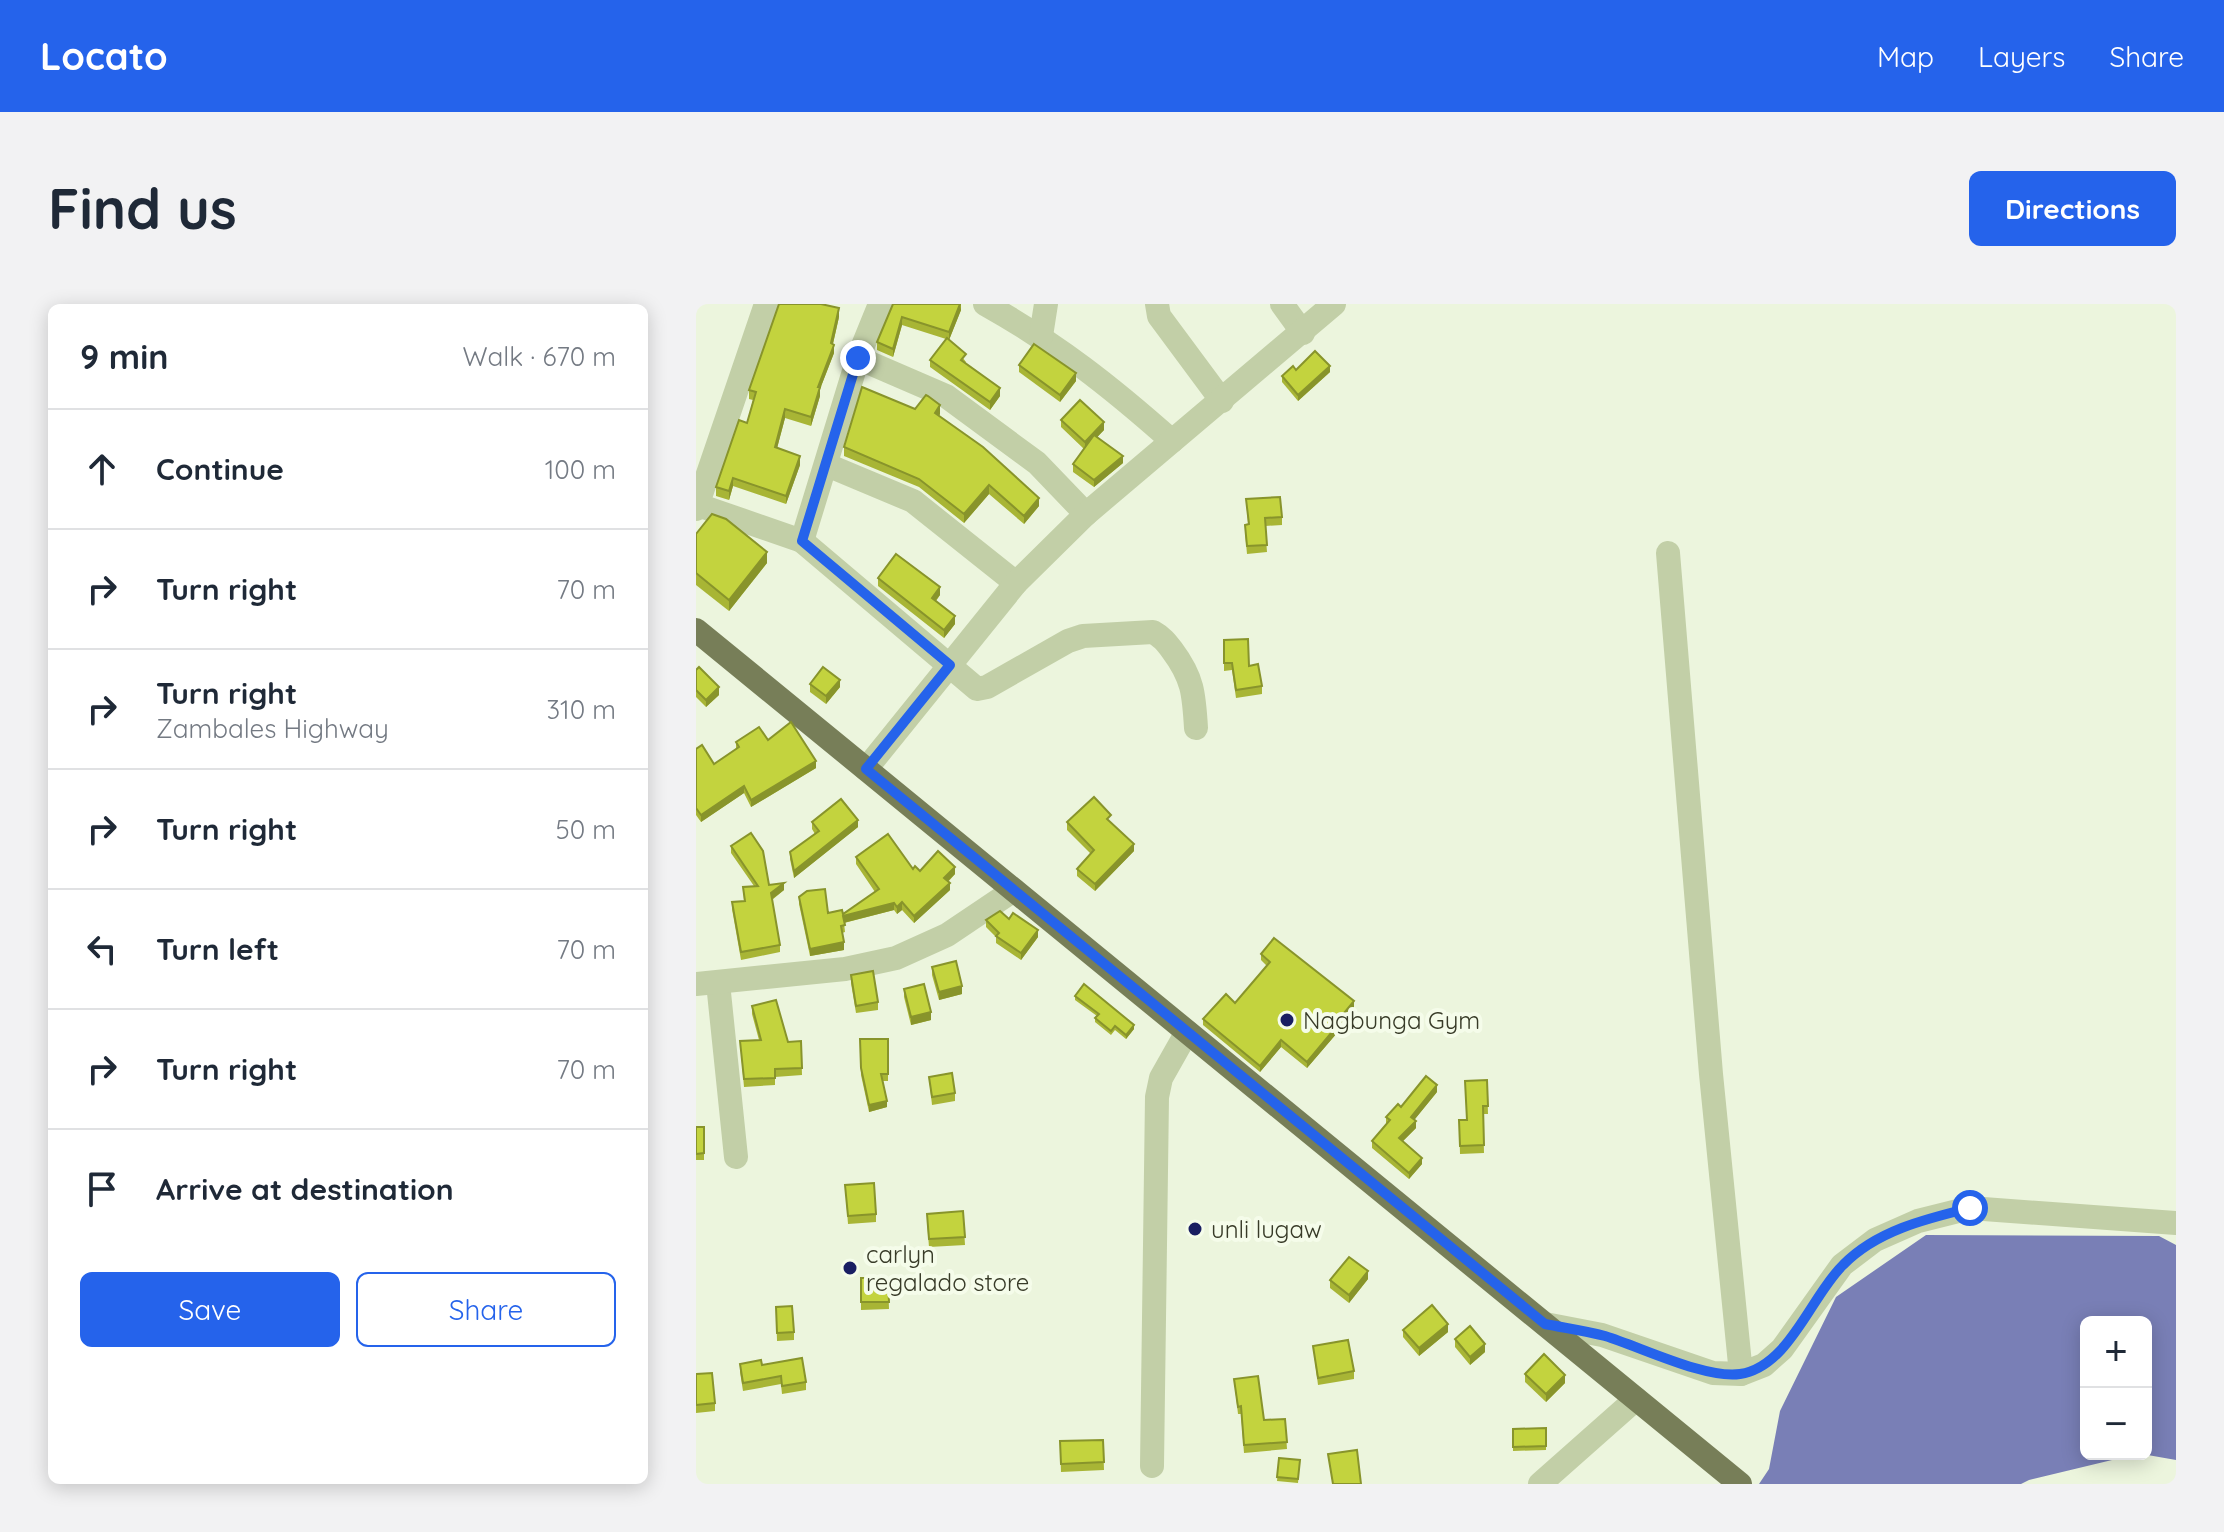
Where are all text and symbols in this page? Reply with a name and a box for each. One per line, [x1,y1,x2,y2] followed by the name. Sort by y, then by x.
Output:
[40,32,168,80] text: Locato
[1877,39,1934,74] text: Map
[1978,39,2065,74] text: Layers
[2109,39,2184,74] text: Share
[1969,171,2176,246] button: Directions
[48,173,237,243] text: Find us
[80,335,168,378] text: 9 min
[463,340,616,373] text: Walk · 670 m
[840,340,876,376] route end
[80,447,124,491] icon: ahead
[156,450,284,488] text: Continue
[545,453,616,486] text: 100 m
[80,567,124,611] icon: right
[156,570,297,608] text: Turn right
[556,573,616,606] text: 70 m
[156,674,297,712] text: Turn right
[80,687,124,731] icon: right
[546,693,616,726] text: 310 m
[156,712,389,745] text: Zambales Highway
[80,807,124,851] icon: right
[156,810,297,848] text: Turn right
[556,813,616,846] text: 50 m
[80,927,124,971] icon: left
[156,930,279,968] text: Turn left
[556,933,616,966] text: 70 m
[1303,1005,1480,1035] place label: Nagbunga Gym
[1278,1011,1296,1029] marker: Nagbunga Gym
[80,1047,124,1091] icon: right
[156,1050,297,1088] text: Turn right
[556,1053,616,1086] text: 70 m
[80,1167,124,1211] icon: arrive
[156,1170,454,1208] text: Arrive at destination
[1952,1190,1988,1226] route start
[1211,1214,1322,1244] place label: unli lugaw
[1186,1220,1204,1238] marker: unli lugaw
[866,1239,1029,1297] place label: carlyn regalado store
[841,1259,859,1277] marker: carlyn regalado store
[80,1272,340,1347] button: Save
[356,1272,616,1347] button: Share
[2080,1316,2152,1460] map controls
[2080,1316,2152,1388] button: +
[2080,1388,2152,1460] button: −

